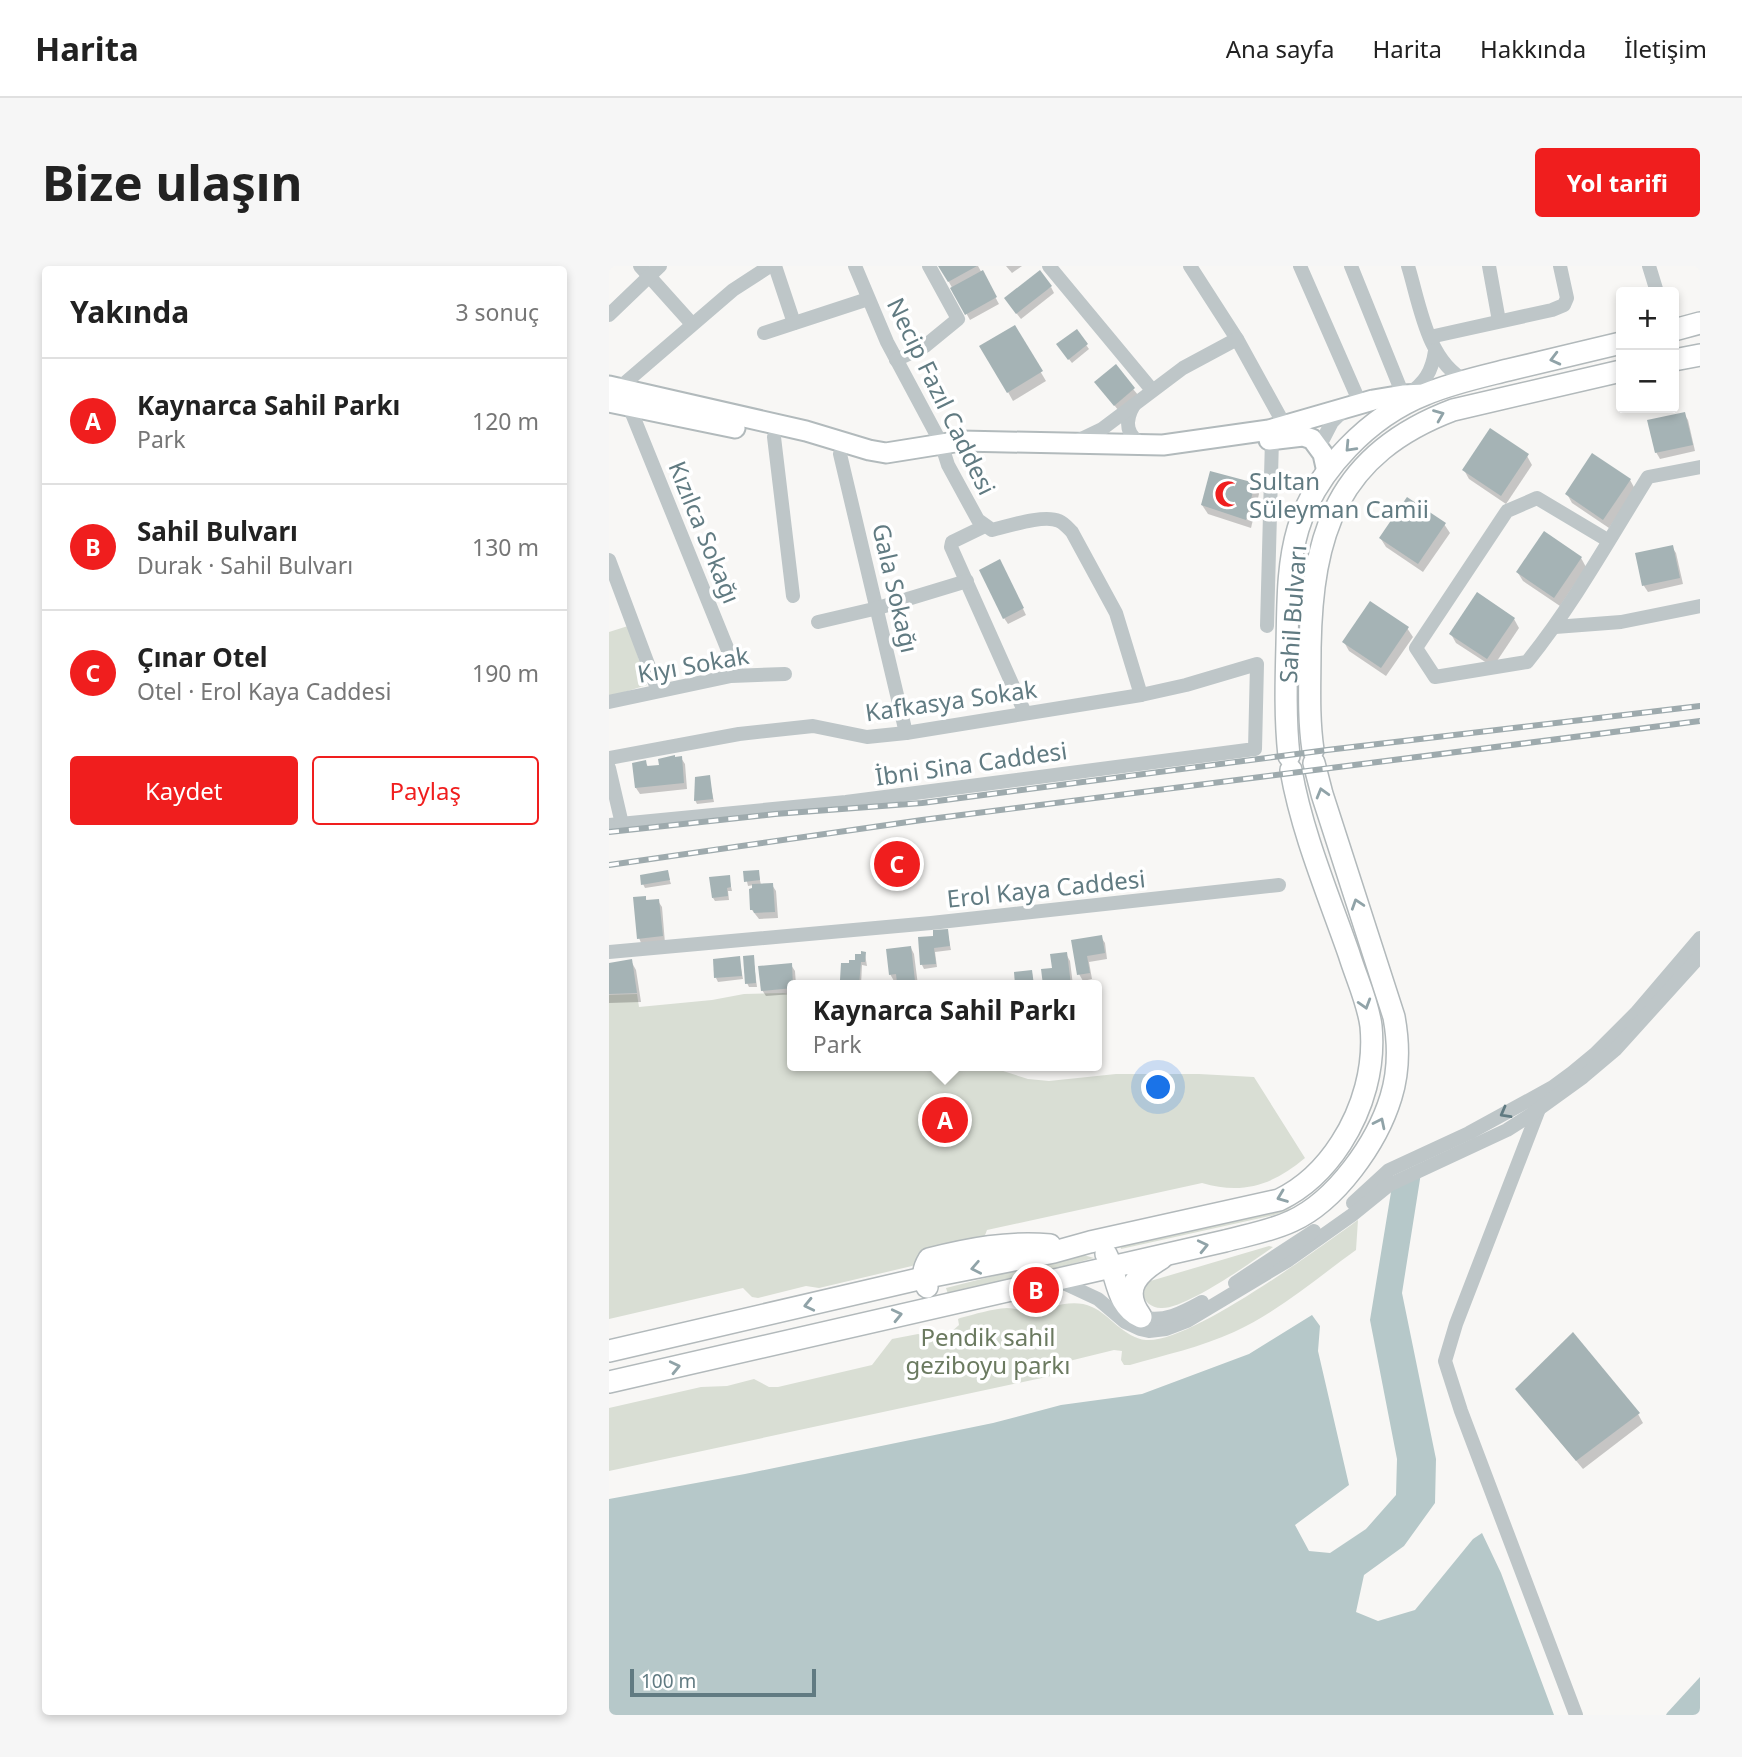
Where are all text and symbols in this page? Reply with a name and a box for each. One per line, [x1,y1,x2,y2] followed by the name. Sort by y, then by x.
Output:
[35,26,139,71] text: Harita
[1226,32,1335,65] text: Ana sayfa
[1373,32,1442,65] text: Harita
[1480,32,1586,65] text: Hakkında
[1624,32,1707,65] text: İletişim
[1535,148,1700,217] button: Yol tarifi
[42,149,302,215] text: Bize ulaşın
[1616,287,1679,413] map controls
[1616,287,1679,350] button: +
[70,291,189,332] text: Yakında
[880,292,1004,500] street label: Necip Fazıl Caddesi
[455,296,539,328] text: 3 sonuç
[1616,350,1679,413] button: −
[1549,351,1561,365] one-way arrow
[137,387,400,423] text: Kaynarca Sahil Parkı
[85,405,101,437] text: A
[472,405,539,437] text: 120 m
[1432,410,1444,424] one-way arrow
[137,423,186,455] text: Park
[1345,439,1358,452] one-way arrow
[661,456,749,608] street label: Kızılca Sokağı
[1249,464,1429,525] place label: Sultan Süleyman Camii
[1213,479,1243,509] mosque icon: Sultan Süleyman Camii
[137,513,298,549] text: Sahil Bulvarı
[865,520,927,656] street label: Gala Sokağı
[85,531,101,563] text: B
[472,531,539,563] text: 130 m
[1271,544,1313,684] street label: Sahil Bulvarı
[137,549,353,581] text: Durak · Sahil Bulvarı
[635,638,751,690] street label: Kıyı Sokak
[137,639,267,675] text: Çınar Otel
[86,657,100,689] text: C
[472,657,539,689] text: 190 m
[863,672,1039,728] street label: Kafkasya Sokak
[137,675,391,707] text: Otel · Erol Kaya Caddesi
[873,733,1069,793] street label: İbni Sina Caddesi
[70,756,298,825] button: Kaydet
[312,756,539,825] button: Paylaş
[1316,787,1330,799] one-way arrow
[874,838,920,890] pin: C
[945,861,1147,915] street label: Erol Kaya Caddesi
[1351,898,1366,910] one-way arrow
[787,980,1102,1071] popup
[813,992,1076,1028] text: Kaynarca Sahil Parkı
[1356,998,1371,1010] one-way arrow
[813,1028,861,1060] text: Park
[1141,1070,1175,1104] your location
[922,1094,968,1146] pin: A
[1500,1105,1513,1118] one-way arrow
[1372,1118,1386,1130] one-way arrow
[1277,1189,1289,1203] one-way arrow
[1196,1240,1208,1254] one-way arrow
[970,1259,982,1274] one-way arrow
[1013,1264,1059,1316] pin: B
[803,1297,815,1311] one-way arrow
[891,1309,903,1323] one-way arrow
[906,1320,1070,1381] park label: Pendik sahil geziboyu parkı
[669,1361,681,1375] one-way arrow
[630,1666,815,1698] scale bar
[641,1668,696,1694] text: 100 m

